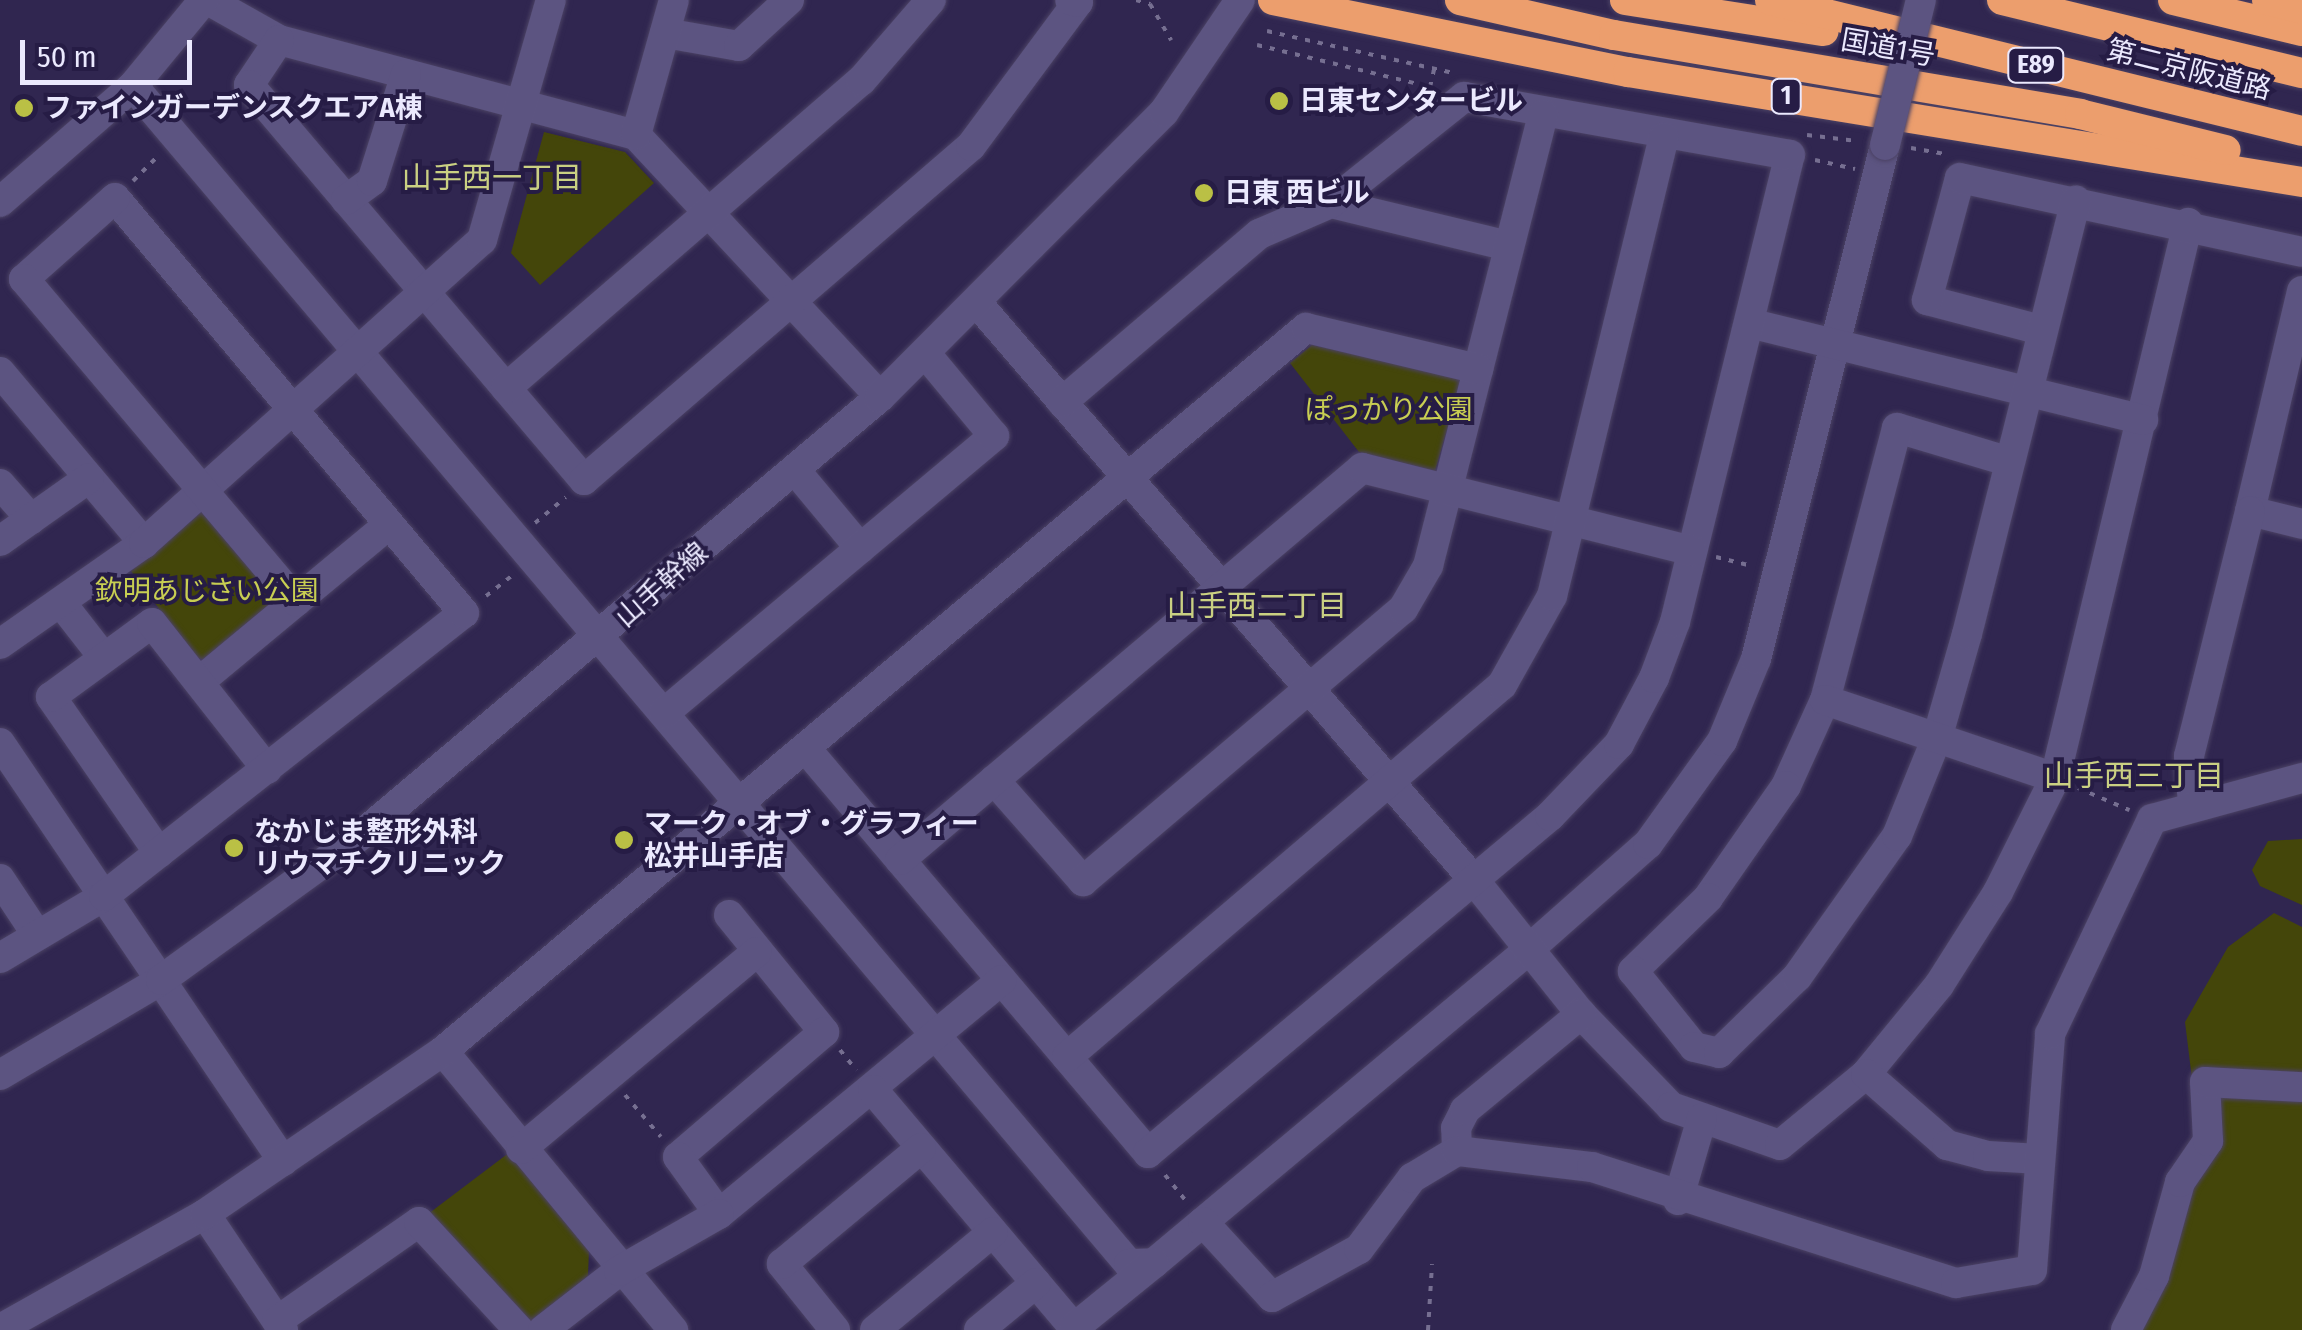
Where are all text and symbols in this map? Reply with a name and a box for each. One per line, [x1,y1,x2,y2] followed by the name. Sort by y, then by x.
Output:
[25,20,198,82] scale bar
[1838,23,1938,73] street label: 国道1号
[2103,33,2275,107] street label: 第二京阪道路
[37,39,97,75] text: 50 m
[2006,45,2066,85] road number: E89
[1768,76,1804,116] road number: 1
[1299,84,1523,118] place label: 日東センタービル
[1268,90,1290,112] marker: 日東センタービル
[44,91,423,125] place label: ファインガーデンスクエアA棟
[13,97,35,119] marker: ファインガーデンスクエアA棟
[402,160,582,196] district label: 山手西一丁目
[1224,176,1370,210] place label: 日東 西ビル
[1193,182,1215,204] marker: 日東 西ビル
[1305,393,1473,427] park label: ぽっかり公園
[609,536,715,634] street label: 山手幹線
[95,574,319,608] park label: 欽明あじさい公園
[1167,588,1347,624] district label: 山手西二丁目
[2044,758,2224,794] district label: 山手西三丁目
[644,807,979,873] place label: マーク・オブ・グラフィー 松井山手店
[254,815,506,881] place label: なかじま整形外科 リウマチクリニック
[613,829,635,851] marker: マーク・オブ・グラフィー 松井山手店
[223,837,245,859] marker: なかじま整形外科 リウマチクリニック

